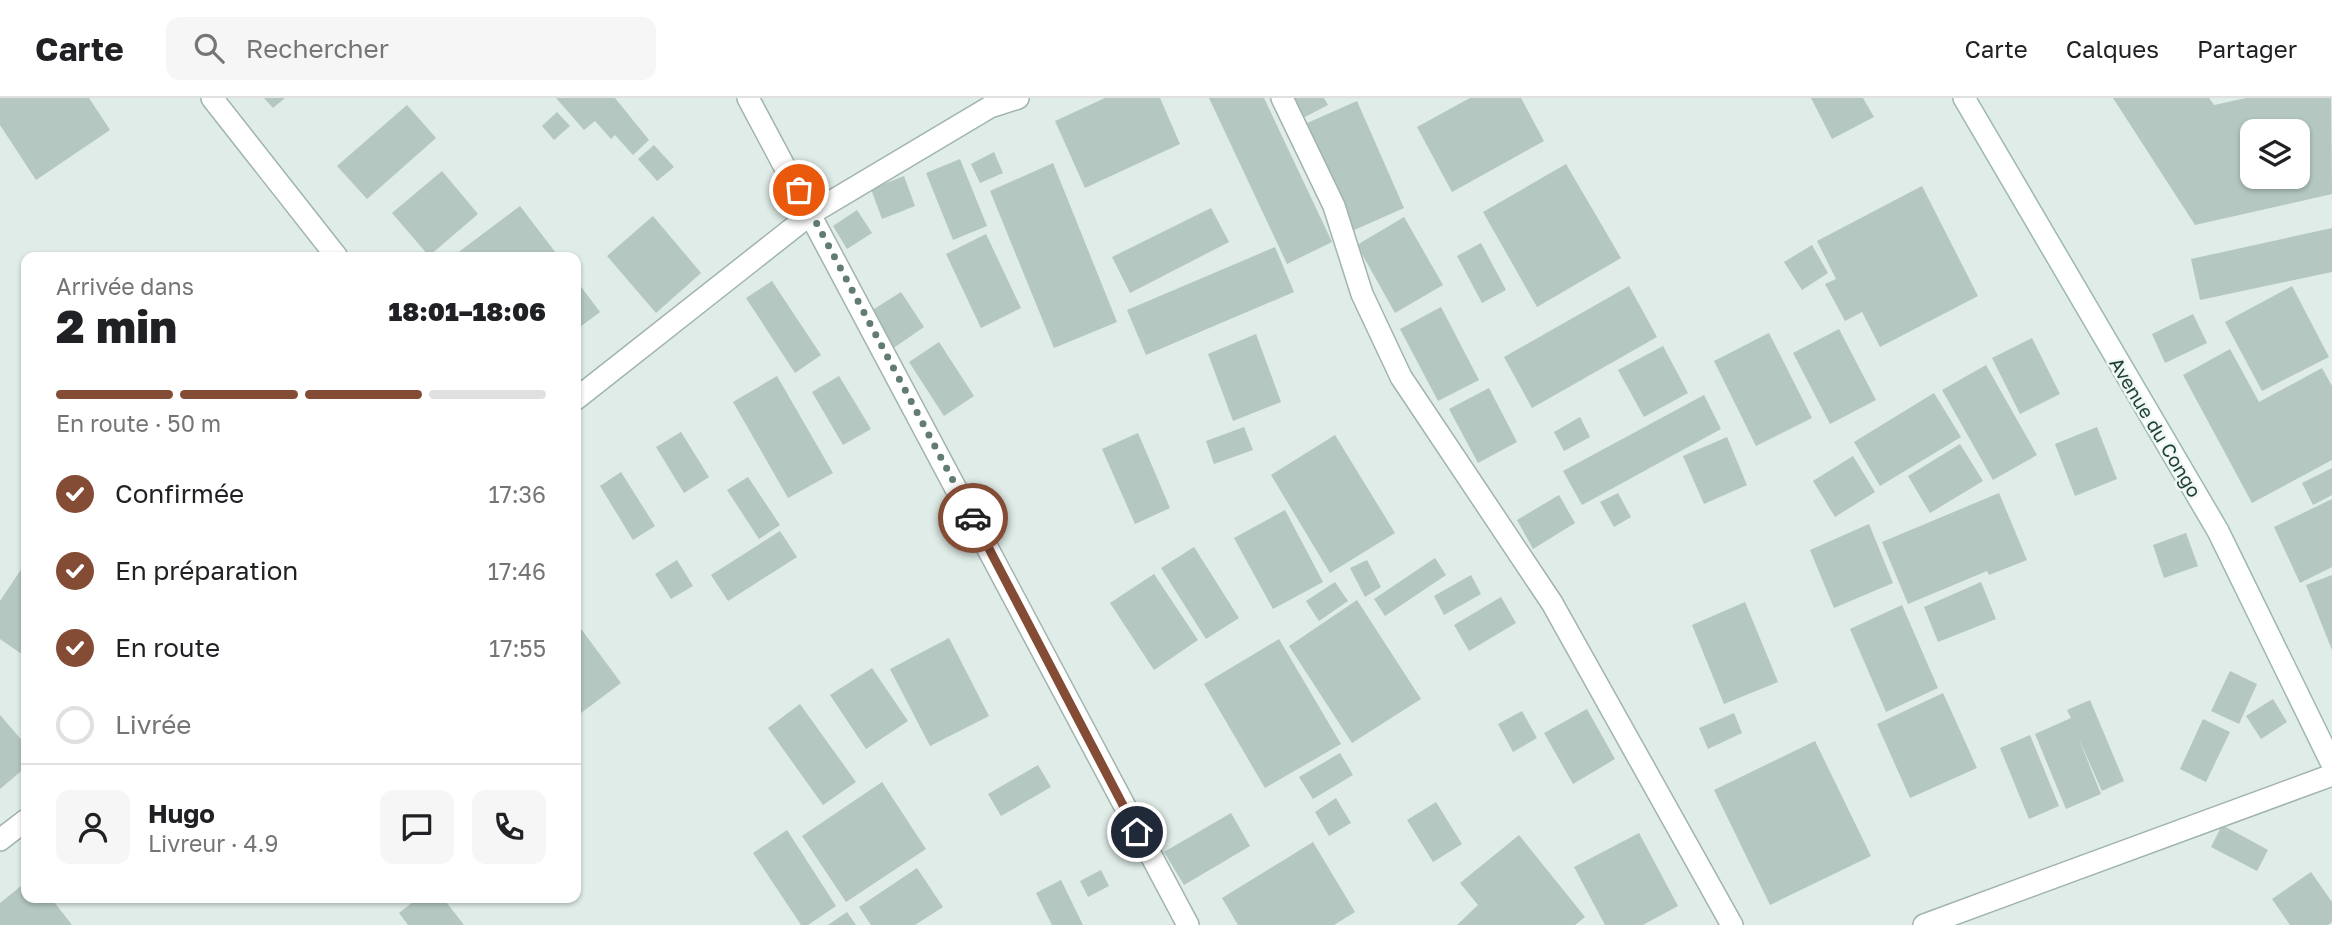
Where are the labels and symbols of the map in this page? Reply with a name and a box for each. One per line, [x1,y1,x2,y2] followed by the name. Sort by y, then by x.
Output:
[769,160,829,220] pin
[2105,353,2207,501] street label: Avenue du Congo
[938,483,1008,553] courier
[1107,802,1167,862] pin

